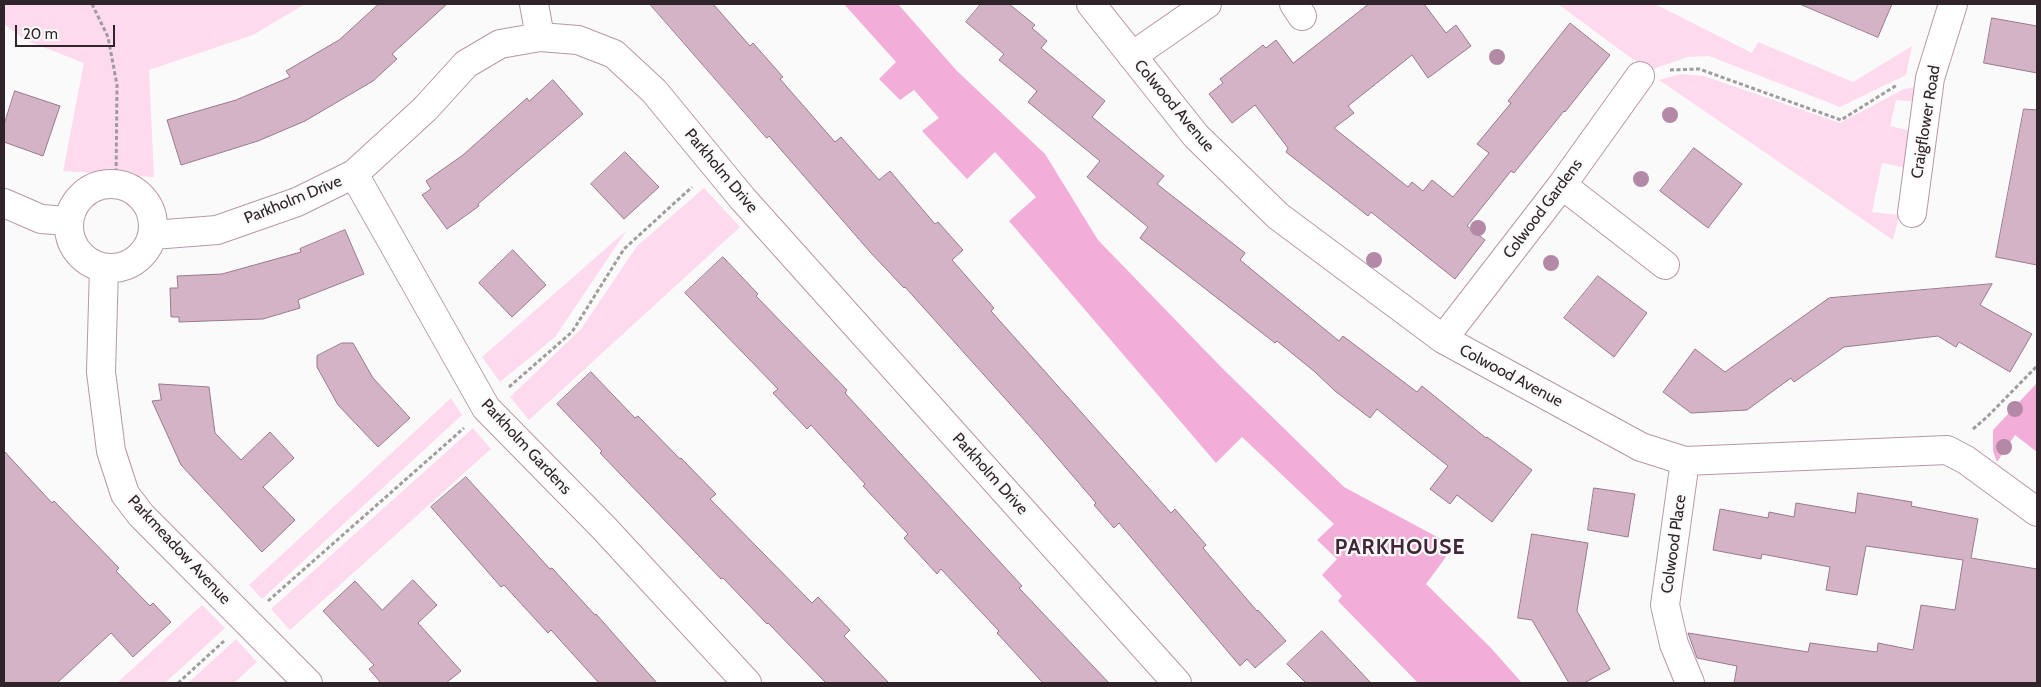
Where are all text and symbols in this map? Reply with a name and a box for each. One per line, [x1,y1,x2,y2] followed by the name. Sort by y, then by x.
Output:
[18,15,118,47] scale bar
[23,25,58,43] text: 20 m
[1130,56,1218,156] street label: Colwood Avenue
[1908,64,1944,180] street label: Craigflower Road
[680,125,762,217] street label: Parkholm Drive
[1499,155,1587,263] street label: Colwood Gardens
[241,172,345,228] street label: Parkholm Drive
[1456,341,1566,411] street label: Colwood Avenue
[477,395,575,499] street label: Parkholm Gardens
[948,429,1032,519] street label: Parkholm Drive
[123,491,235,609] street label: Parkmeadow Avenue
[1658,493,1690,595] street label: Colwood Place
[1334,535,1466,561] district label: PARKHOUSE

